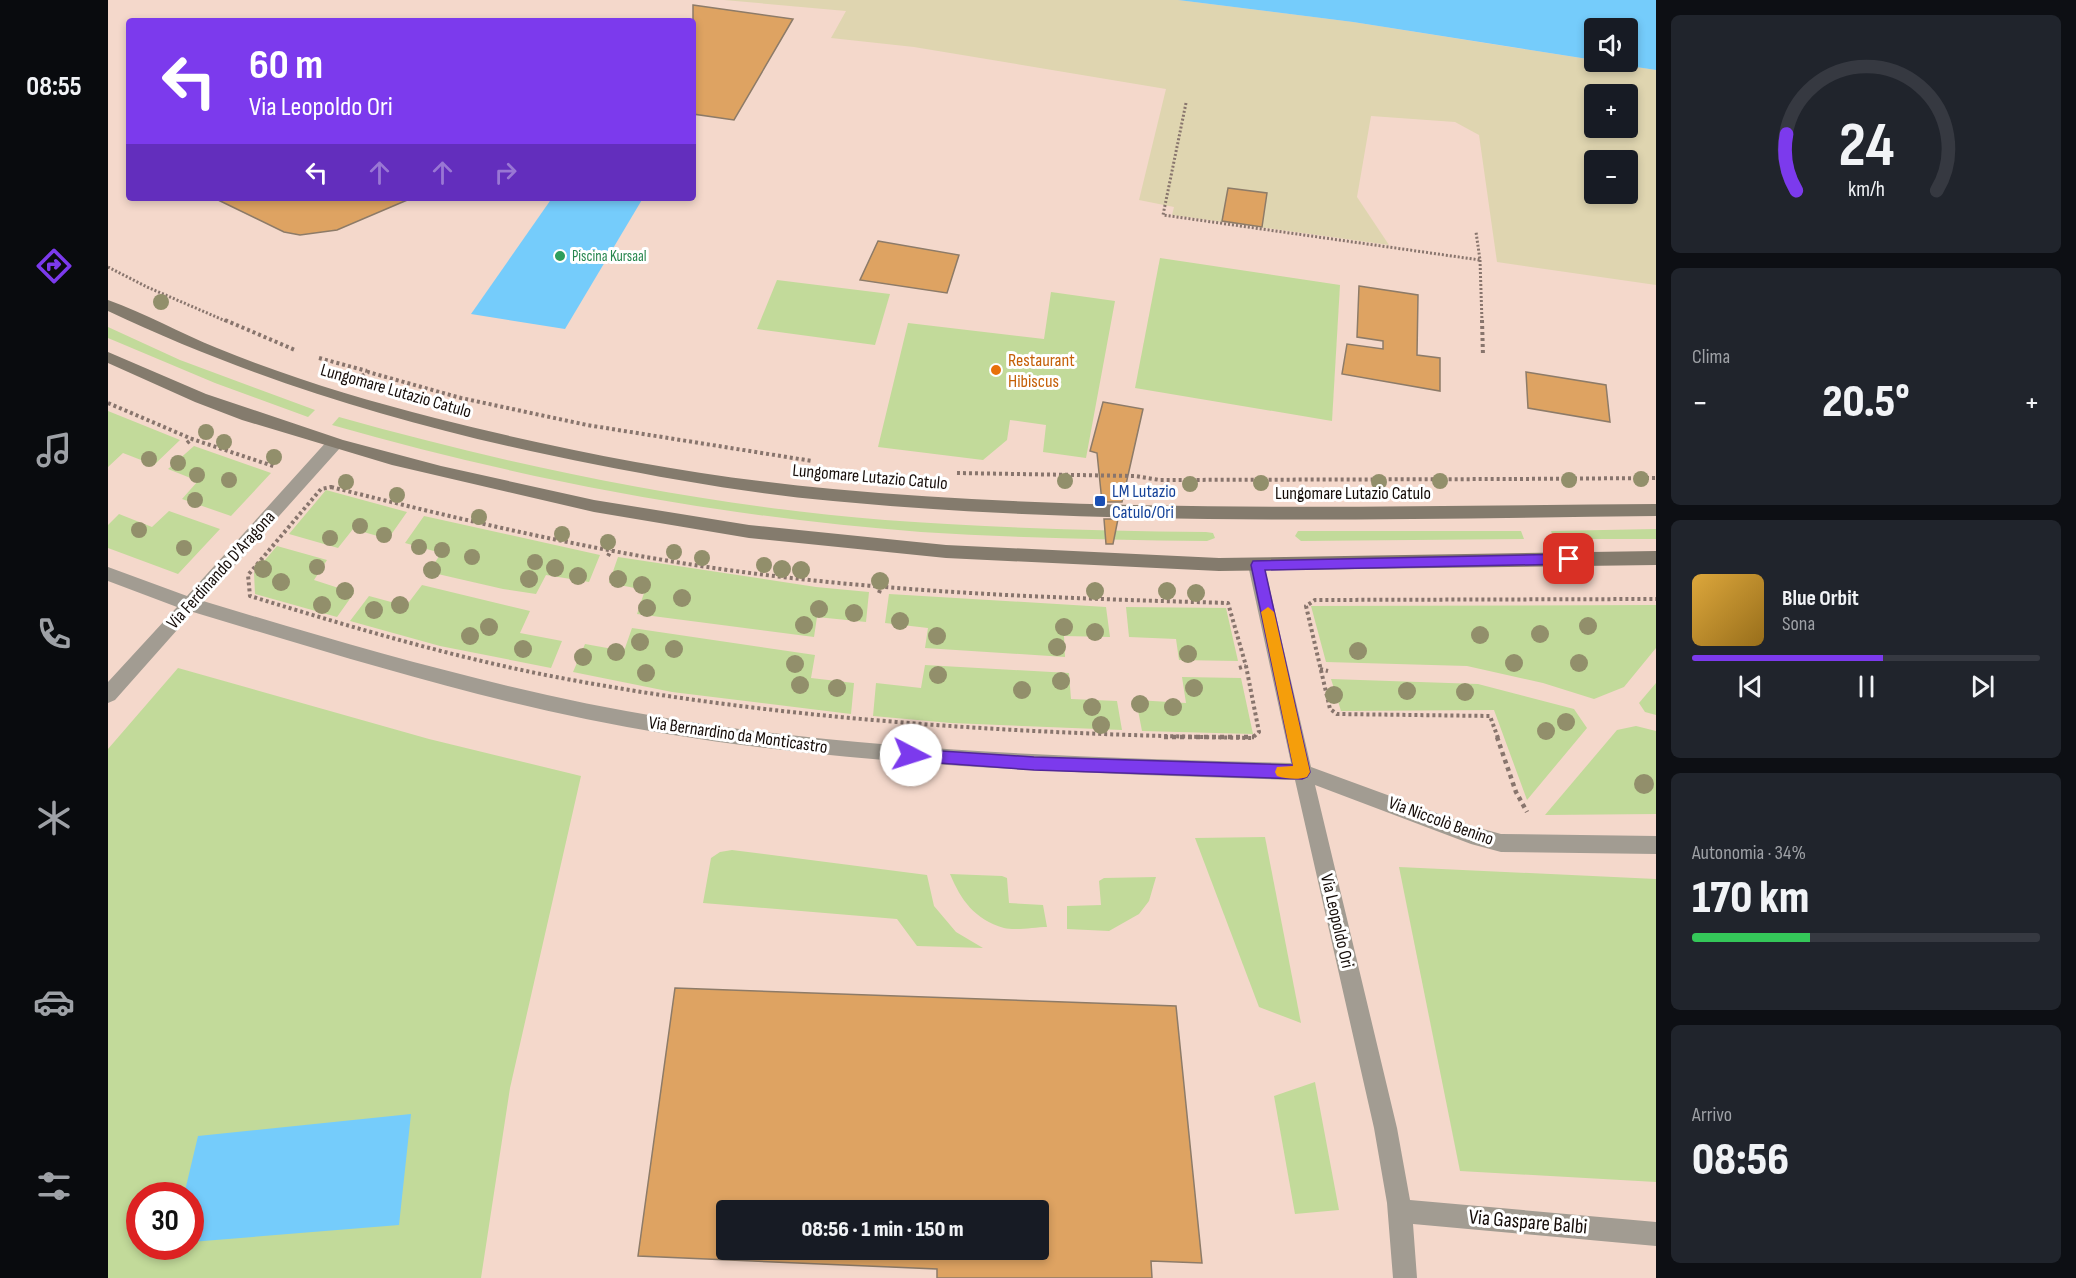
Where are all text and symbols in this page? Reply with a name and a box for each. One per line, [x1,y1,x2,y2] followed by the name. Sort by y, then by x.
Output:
[1584,18,1638,204] map controls
[1584,18,1638,72] button: sound
[249,40,323,91] text: 60 m
[150,42,228,120] icon: left
[26,71,82,103] text: 08:55
[1584,84,1638,138] button: +
[249,91,393,123] text: Via Leopoldo Ori
[1838,109,1894,184] text: 24
[1584,150,1638,204] button: −
[300,156,333,189] icon: left
[363,156,396,189] icon: ahead
[426,156,459,189] icon: ahead
[489,156,522,189] icon: right
[1847,177,1885,202] text: km/h
[33,245,75,287] icon: directions
[572,247,647,266] place label: Piscina Kursaal
[553,249,567,263] marker: Piscina Kursaal
[1692,345,1730,369] text: Clima
[1008,350,1075,392] place label: Restaurant Hibiscus
[318,359,474,423] street label: Lungomare Lutazio Catulo
[989,363,1003,377] marker: Restaurant Hibiscus
[1822,375,1910,430] text: 20.5°
[1692,383,1708,423] text: −
[2024,383,2040,423] text: +
[33,429,75,471] icon: music
[791,460,949,494] street label: Lungomare Lutazio Catulo
[1112,481,1176,523] place label: LM Lutazio Catulo/Ori
[1275,483,1431,504] street label: Lungomare Lutazio Catulo
[1093,494,1107,508] marker: LM Lutazio Catulo/Ori
[162,507,280,633] street label: Via Ferdinando D'Aragona
[1543,533,1594,584] pin
[1552,542,1585,575] icon: arrive
[1782,585,1859,612] text: Blue Orbit
[1782,612,1815,636] text: Sona
[33,613,75,655] icon: phone
[1734,670,1767,703] icon: previous
[1850,670,1883,703] icon: pause
[1966,670,1999,703] icon: next
[647,712,829,758] street label: Via Bernardino da Monticastro
[879,723,943,787] position arrow
[1385,792,1497,850] street label: Via Niccolò Benino
[33,797,75,839] icon: climate
[1692,841,1806,865] text: Autonomia · 34%
[1692,871,1809,926] text: 170 km
[1316,872,1358,970] street label: Via Leopoldo Ori
[33,981,75,1023] icon: car
[1692,1103,1732,1127] text: Arrivo
[1692,1133,1789,1188] text: 08:56
[33,1165,75,1207] icon: filters
[126,1182,204,1260] speed limit sign: 30
[1468,1204,1588,1240] street label: Via Gaspare Balbi
[801,1216,964,1243] text: 08:56 · 1 min · 150 m

